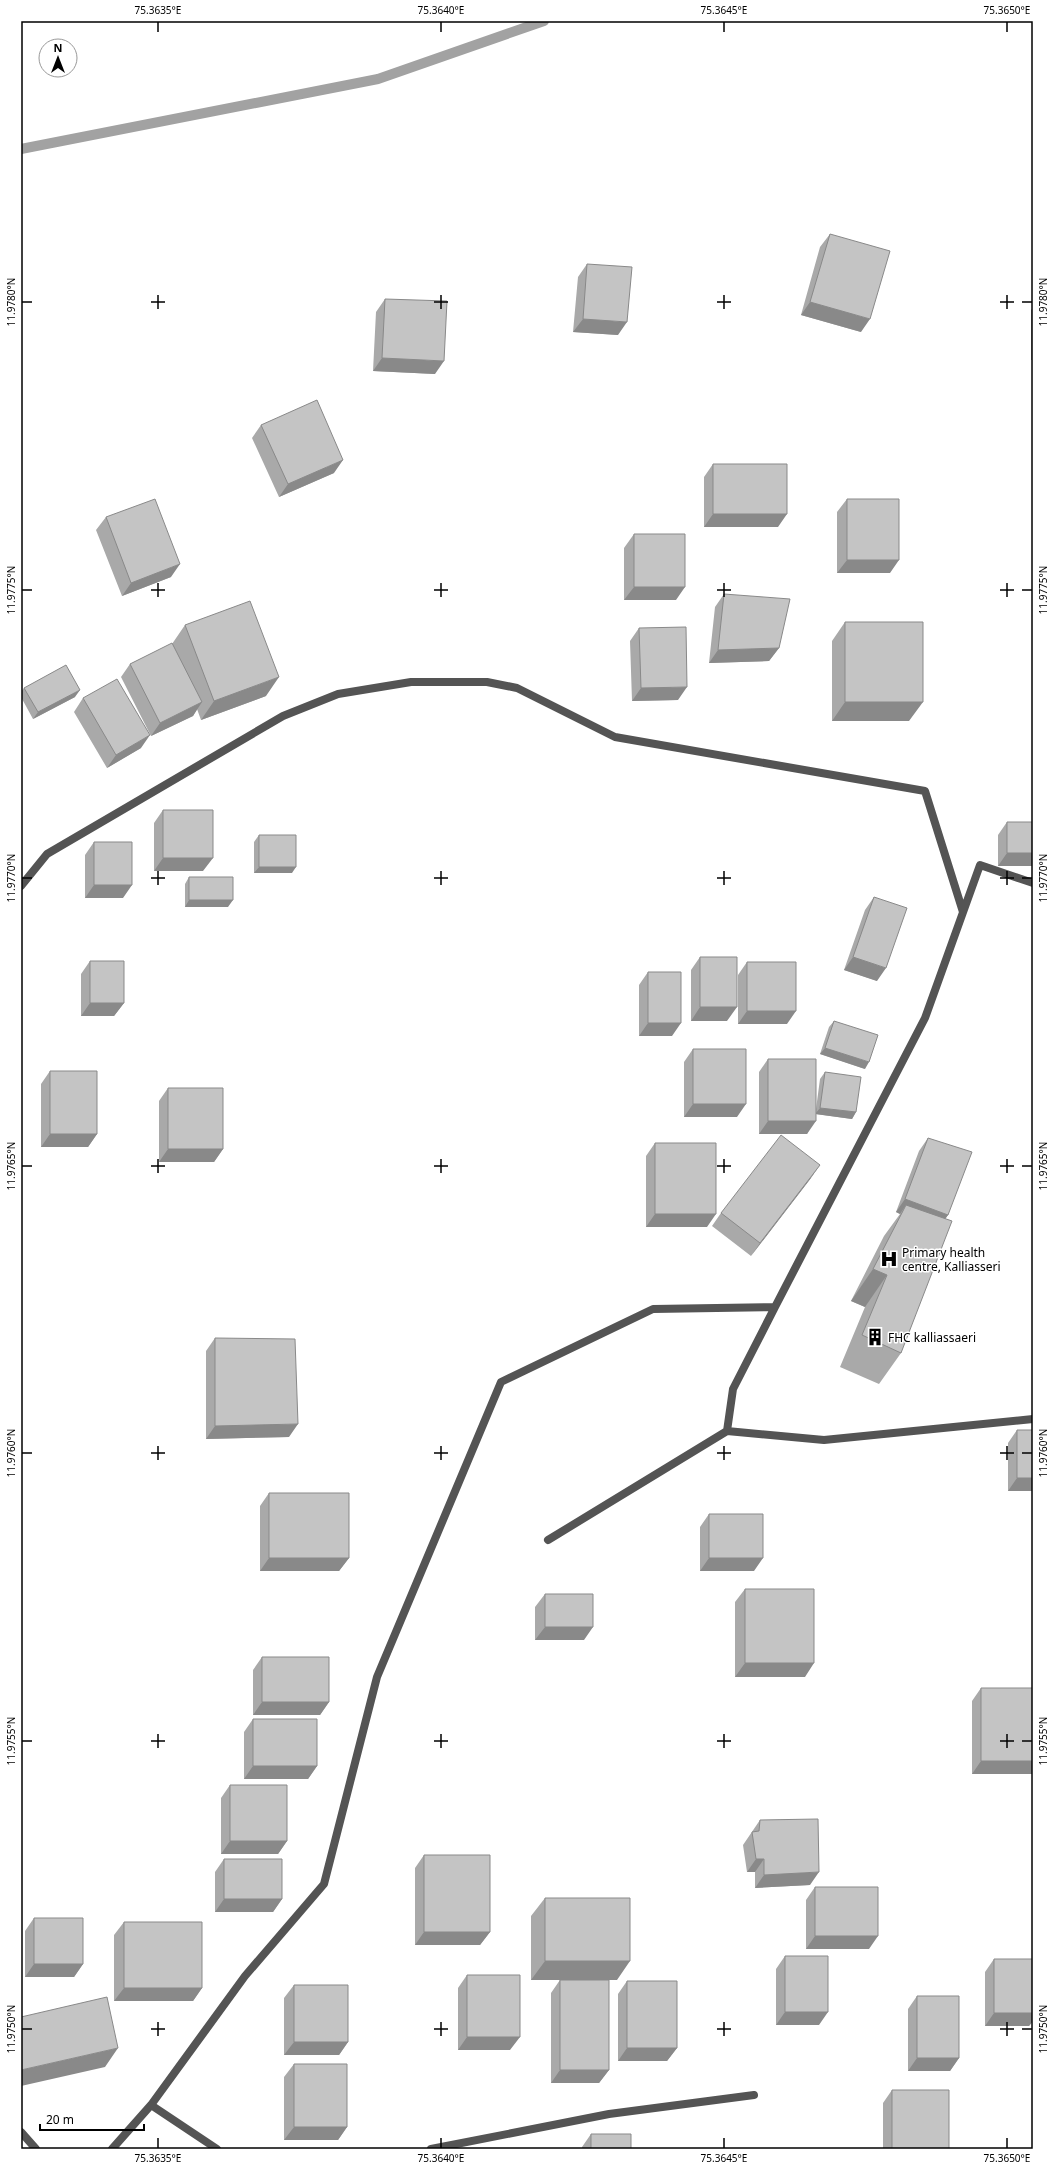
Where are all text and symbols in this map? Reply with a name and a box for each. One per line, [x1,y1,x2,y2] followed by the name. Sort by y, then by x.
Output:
[135,3,181,17] text: 75.3635°E
[418,3,464,17] text: 75.3640°E
[701,3,747,17] text: 75.3645°E
[984,3,1030,17] text: 75.3650°E
[38,38,78,78] north arrow
[54,40,62,55] text: N
[4,278,18,326] text: 11.9780°N
[1036,278,1050,326] text: 11.9780°N
[4,566,18,614] text: 11.9775°N
[1036,566,1050,614] text: 11.9775°N
[4,854,18,902] text: 11.9770°N
[1036,854,1050,902] text: 11.9770°N
[4,1142,18,1190] text: 11.9765°N
[1036,1142,1050,1190] text: 11.9765°N
[902,1244,1001,1275] place label: Primary health centre, Kalliasseri
[879,1249,899,1269] hospital icon: Primary health centre, Kalliasseri
[865,1327,885,1347] building icon: FHC kalliassaeri
[888,1329,976,1346] place label: FHC kalliassaeri
[4,1429,18,1477] text: 11.9760°N
[1036,1429,1050,1477] text: 11.9760°N
[4,1717,18,1765] text: 11.9755°N
[1036,1717,1050,1765] text: 11.9755°N
[4,2005,18,2053] text: 11.9750°N
[1036,2005,1050,2053] text: 11.9750°N
[40,2106,144,2132] scale bar
[46,2111,74,2128] text: 20 m
[135,2151,181,2165] text: 75.3635°E
[418,2151,464,2165] text: 75.3640°E
[701,2151,747,2165] text: 75.3645°E
[984,2151,1030,2165] text: 75.3650°E

